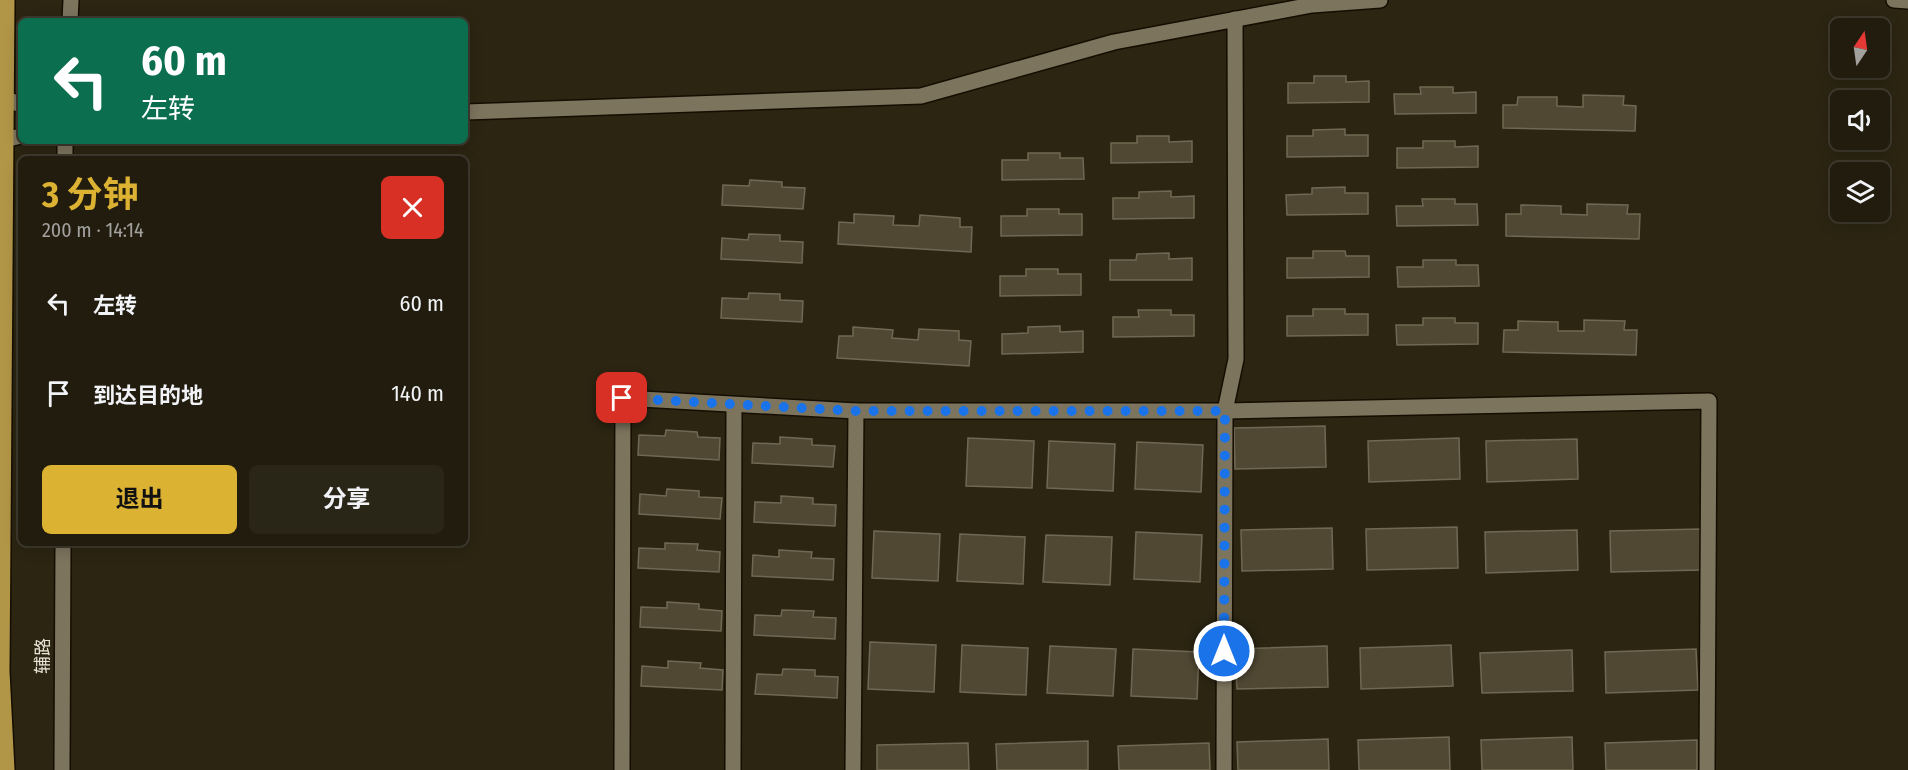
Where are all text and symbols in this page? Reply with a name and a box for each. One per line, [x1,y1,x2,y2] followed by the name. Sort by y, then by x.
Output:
[1830,18,1890,78] north arrow
[1830,18,1890,222] map controls
[141,36,227,86] text: 60 m
[42,42,120,120] icon: left
[1830,90,1890,150] button: sound
[141,93,195,125] text: 左转
[1830,162,1890,222] button: layers
[42,173,139,217] text: 3 分钟
[381,176,444,239] button: close
[42,218,144,242] text: 200 m · 14:14
[42,287,75,320] icon: left
[400,290,444,317] text: 60 m
[93,292,137,319] text: 左转
[596,372,647,423] pin
[42,377,75,410] icon: arrive
[391,380,444,407] text: 140 m
[605,381,638,414] icon: arrive
[93,382,203,409] text: 到达目的地
[42,465,237,534] button: 退出
[249,465,444,534] button: 分享
[1192,619,1256,683] position arrow
[32,638,54,674] street label: 辅路

